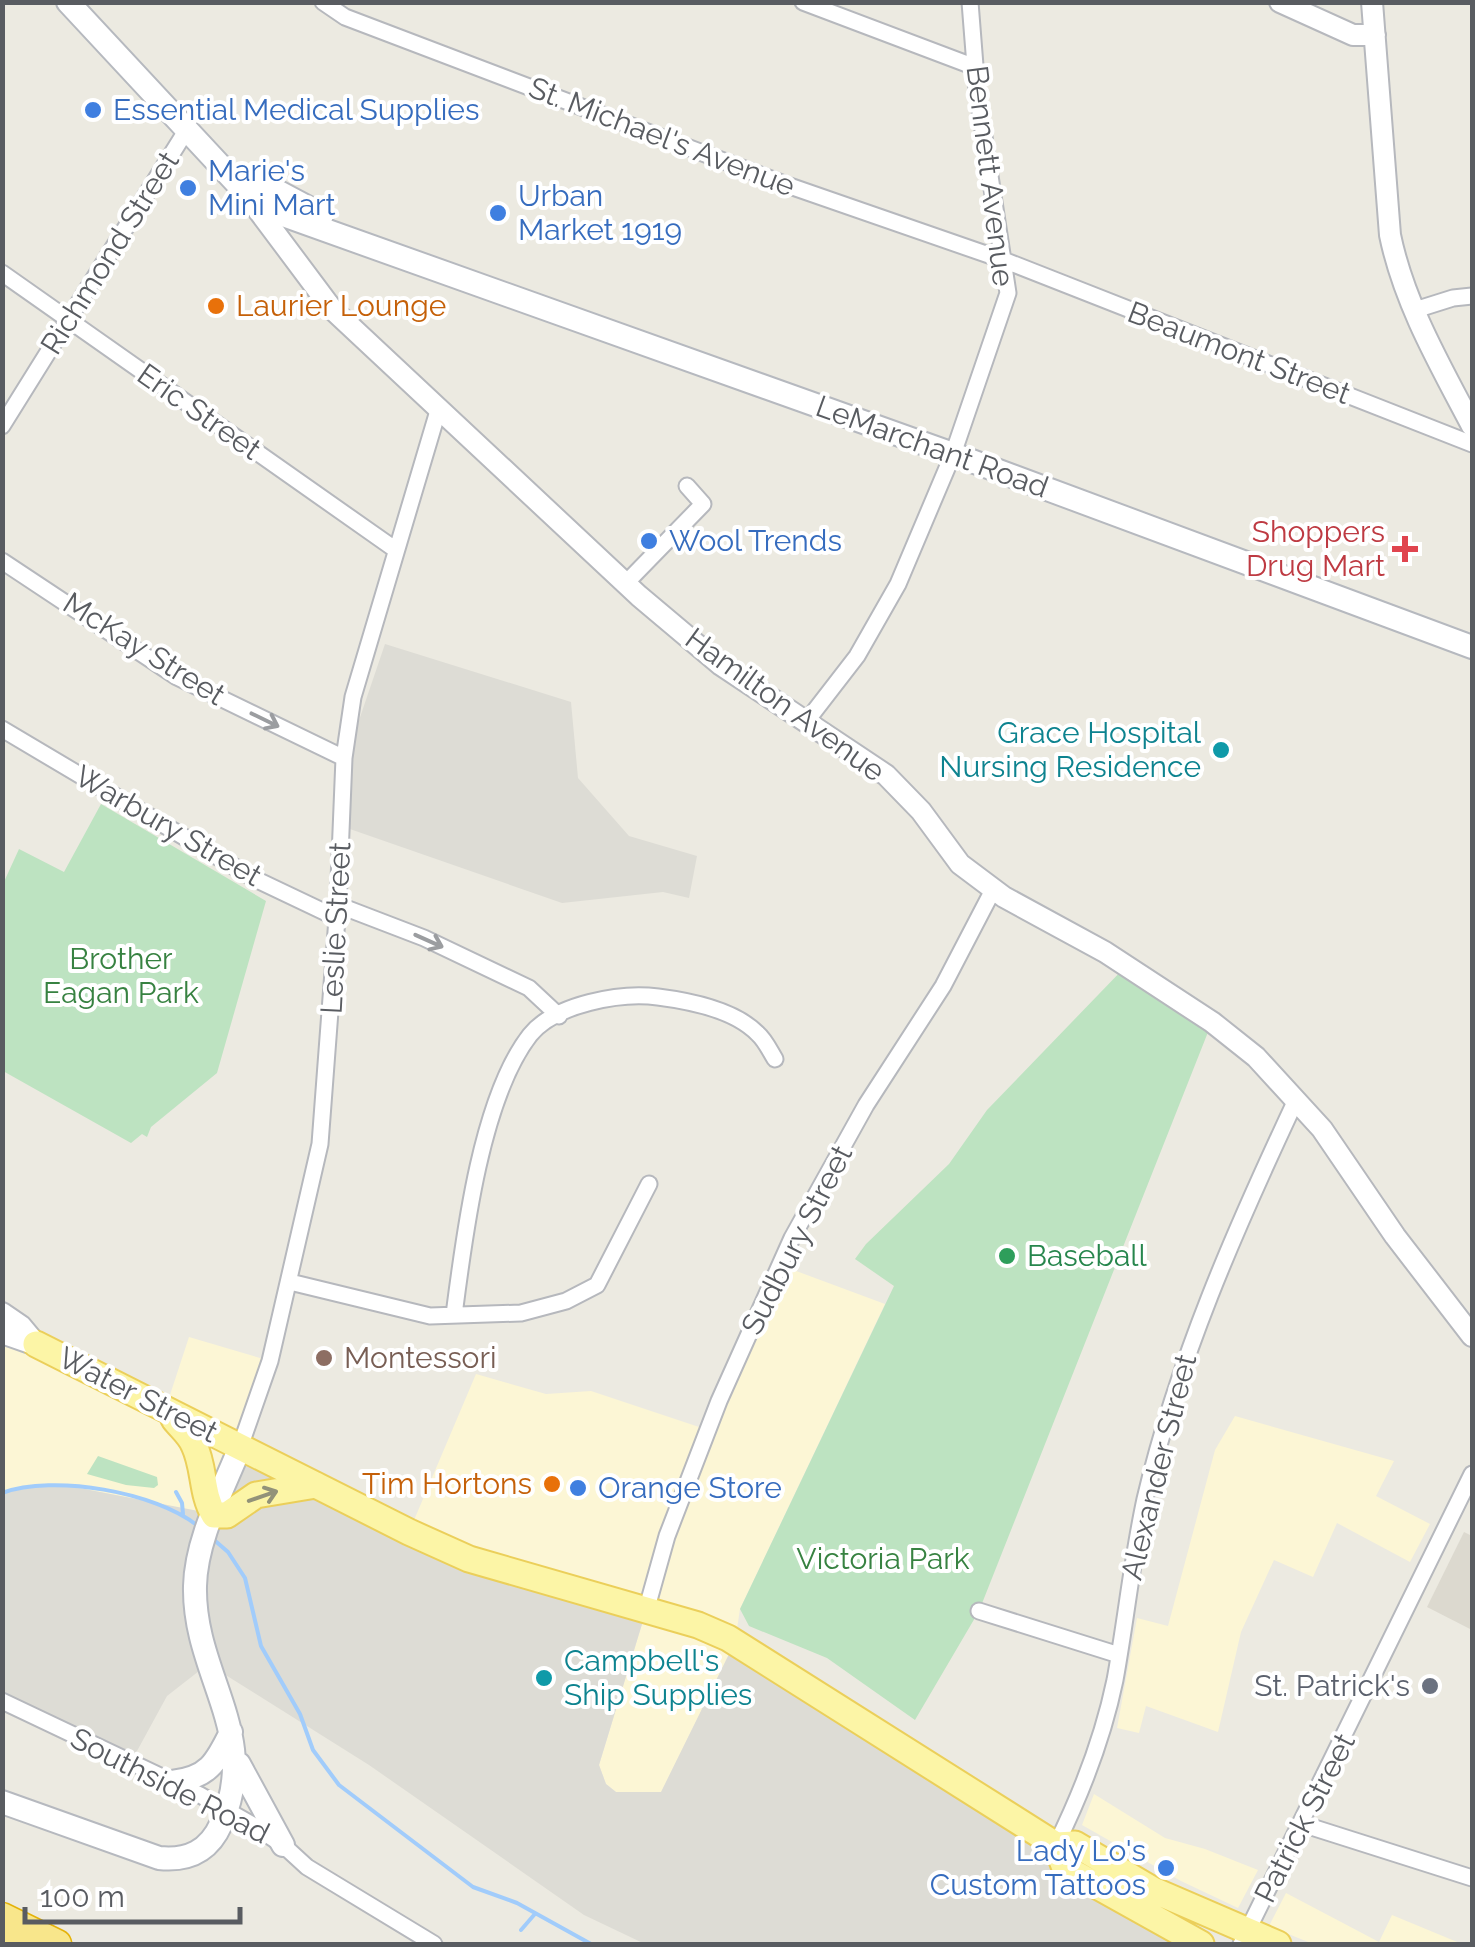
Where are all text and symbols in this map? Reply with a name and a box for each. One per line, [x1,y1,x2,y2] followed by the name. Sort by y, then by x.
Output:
[960,64,1021,288] street label: Bennett Avenue
[524,70,800,203] street label: St. Michael's Avenue
[113,92,479,127] place label: Essential Medical Supplies
[82,99,104,121] marker: Essential Medical Supplies
[33,145,186,361] street label: Richmond Street
[208,153,336,222] place label: Marie's Mini Mart
[177,177,199,199] marker: Marie's Mini Mart
[518,178,682,247] place label: Urban Market 1919
[487,202,509,224] marker: Urban Market 1919
[236,288,446,323] place label: Laurier Lounge
[1123,294,1355,411] street label: Beaumont Street
[205,295,227,317] marker: Laurier Lounge
[131,356,268,467] street label: Eric Street
[811,388,1053,505] street label: LeMarchant Road
[1246,514,1385,583] place label: Shoppers Drug Mart
[669,523,842,558] place label: Wool Trends
[638,530,660,552] marker: Wool Trends
[1394,538,1416,560] marker: Shoppers Drug Mart
[57,585,232,712] street label: McKay Street
[679,621,892,789] street label: Hamilton Avenue
[249,711,279,730] one-way arrow
[939,715,1202,784] place label: Grace Hospital Nursing Residence
[1210,739,1232,761] marker: Grace Hospital Nursing Residence
[69,758,268,893] street label: Warbury Street
[314,841,357,1015] street label: Leslie Street
[413,933,444,951] one-way arrow
[43,941,199,1010] park label: Brother Eagan Park
[734,1139,859,1340] street label: Sudbury Street
[1027,1238,1147,1273] place label: Baseball
[996,1245,1018,1267] marker: Baseball
[53,1339,224,1450] street label: Water Street
[344,1340,497,1375] place label: Montessori
[313,1347,335,1369] marker: Montessori
[1114,1350,1203,1583] street label: Alexander Street
[362,1466,532,1501] place label: Tim Hortons
[598,1470,782,1505] place label: Orange Store
[541,1473,563,1495] marker: Tim Hortons
[567,1477,589,1499] marker: Orange Store
[246,1485,278,1503] one-way arrow
[796,1541,970,1576] park label: Victoria Park
[564,1643,752,1712] place label: Campbell's Ship Supplies
[533,1667,555,1689] marker: Campbell's Ship Supplies
[1254,1668,1410,1703] place label: St. Patrick's
[1419,1675,1441,1697] marker: St. Patrick's
[65,1720,275,1851] street label: Southside Road
[1247,1727,1362,1908] street label: Patrick Street
[930,1833,1146,1902] place label: Lady Lo's Custom Tattoos
[1155,1857,1177,1879] marker: Lady Lo's Custom Tattoos
[25,1862,240,1924] scale bar
[40,1879,125,1914] text: 100 m

